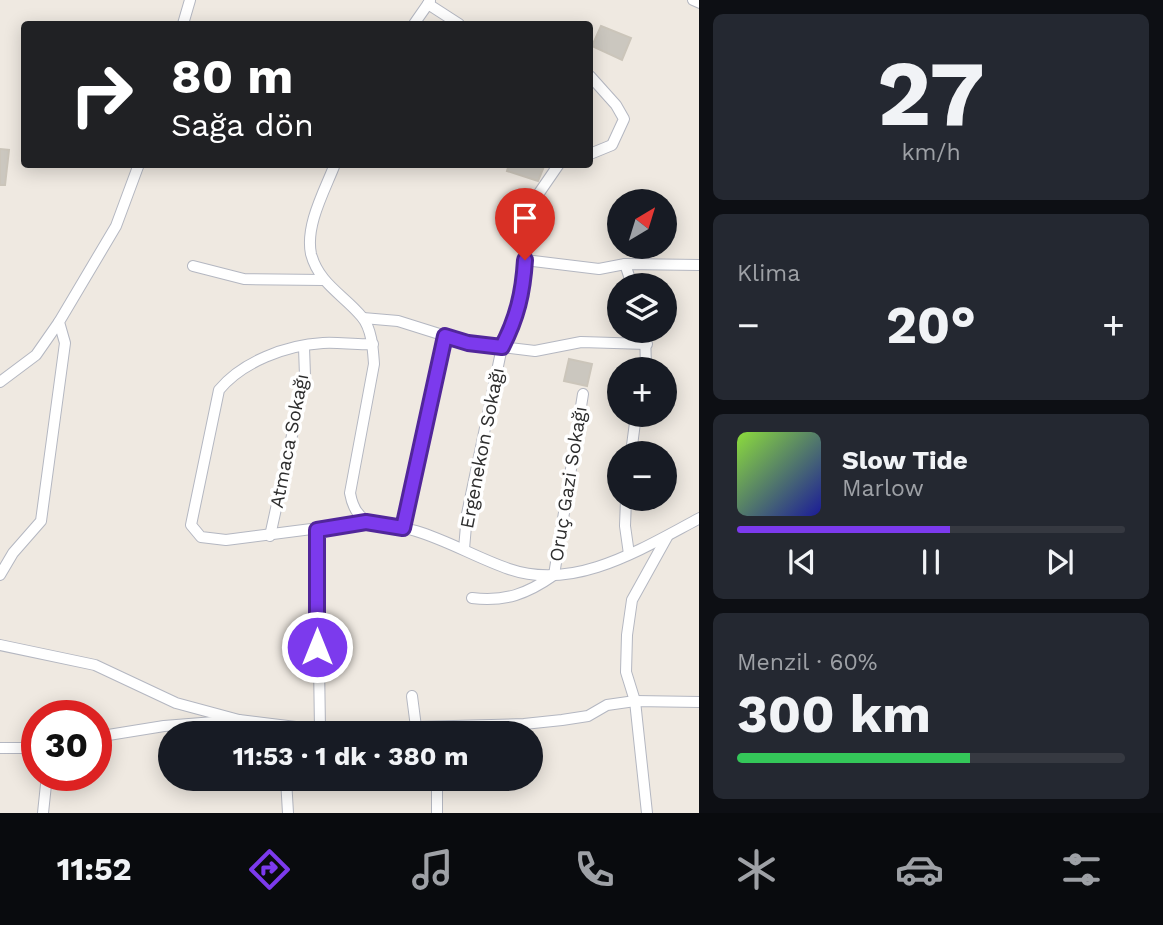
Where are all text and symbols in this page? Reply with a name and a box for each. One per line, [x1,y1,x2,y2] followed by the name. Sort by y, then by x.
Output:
[877,40,985,147] text: 27
[171,47,293,105] text: 80 m
[56,49,147,140] icon: right
[171,106,314,144] text: Sağa dön
[901,139,961,166] text: km/h
[495,188,555,260] pin
[607,189,677,259] north arrow
[607,189,677,511] map controls
[506,199,544,237] icon: arrive
[737,260,800,287] text: Klima
[607,273,677,343] button: layers
[886,295,976,356] text: 20°
[737,303,760,347] text: −
[1102,303,1125,347] text: +
[607,357,677,427] button: +
[455,366,509,530] street label: Ergenekon Sokağı
[265,372,313,510] street label: Atmaca Sokağı
[544,405,592,563] street label: Oruç Gazi Sokağı
[607,441,677,511] button: −
[842,445,968,475] text: Slow Tide
[842,475,924,502] text: Marlow
[783,543,821,581] icon: previous
[912,543,950,581] icon: pause
[1041,543,1079,581] icon: next
[280,610,354,684] position arrow
[737,649,877,676] text: Menzil · 60%
[737,684,931,745] text: 300 km
[21,700,112,791] speed limit sign: 30
[233,741,468,771] text: 11:53 · 1 dk · 380 m
[245,845,294,894] icon: directions
[408,845,457,894] icon: music
[570,845,619,894] icon: phone
[732,845,781,894] icon: climate
[895,845,944,894] icon: car
[1057,845,1106,894] icon: filters
[57,850,132,888] text: 11:52

